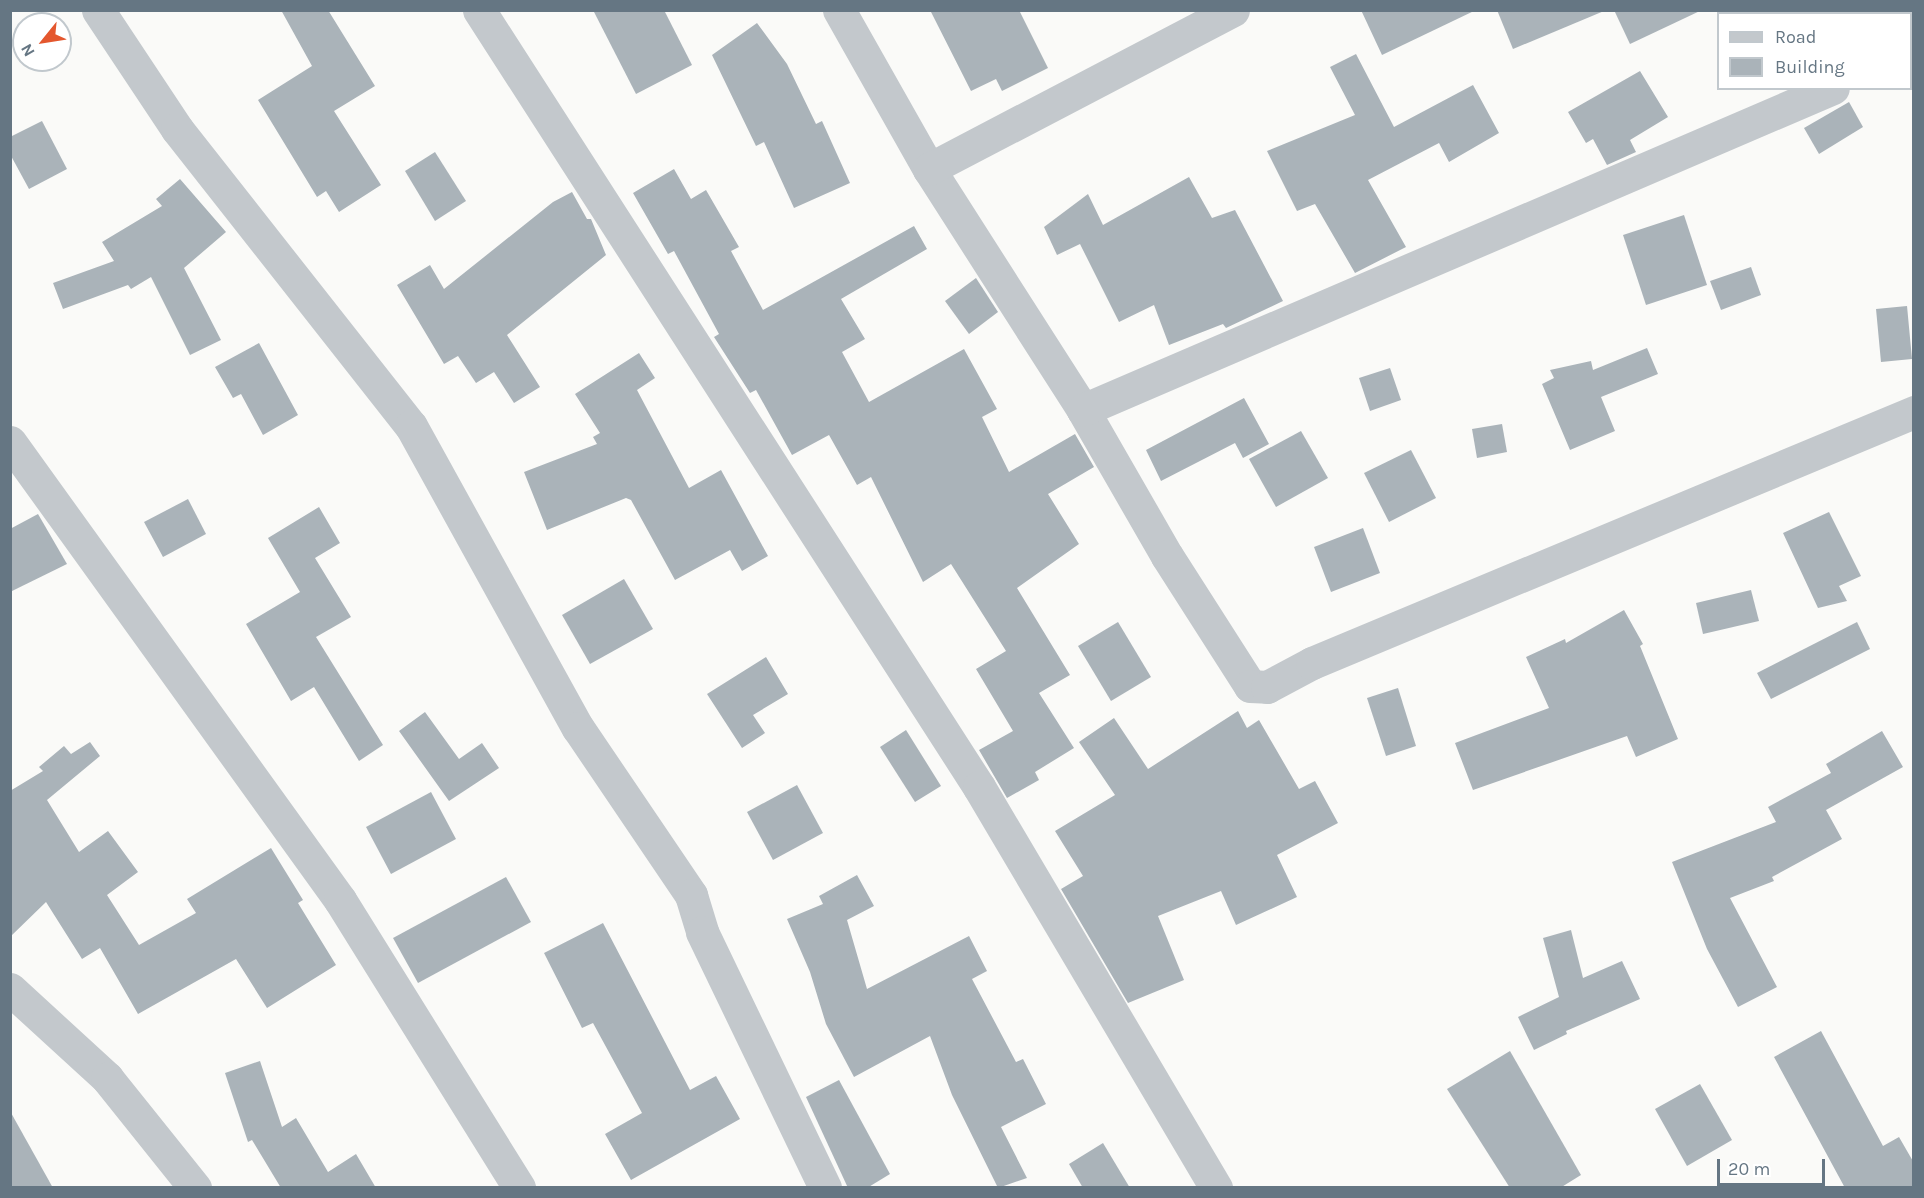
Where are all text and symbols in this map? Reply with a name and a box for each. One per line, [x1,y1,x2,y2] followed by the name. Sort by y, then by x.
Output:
[12,12,72,72] north arrow
[1717,12,1912,90] legend
[1775,26,1816,48] text: Road
[17,41,39,60] text: N
[1775,56,1845,78] text: Building
[1720,1147,1828,1185] scale bar
[1728,1158,1770,1180] text: 20 m

